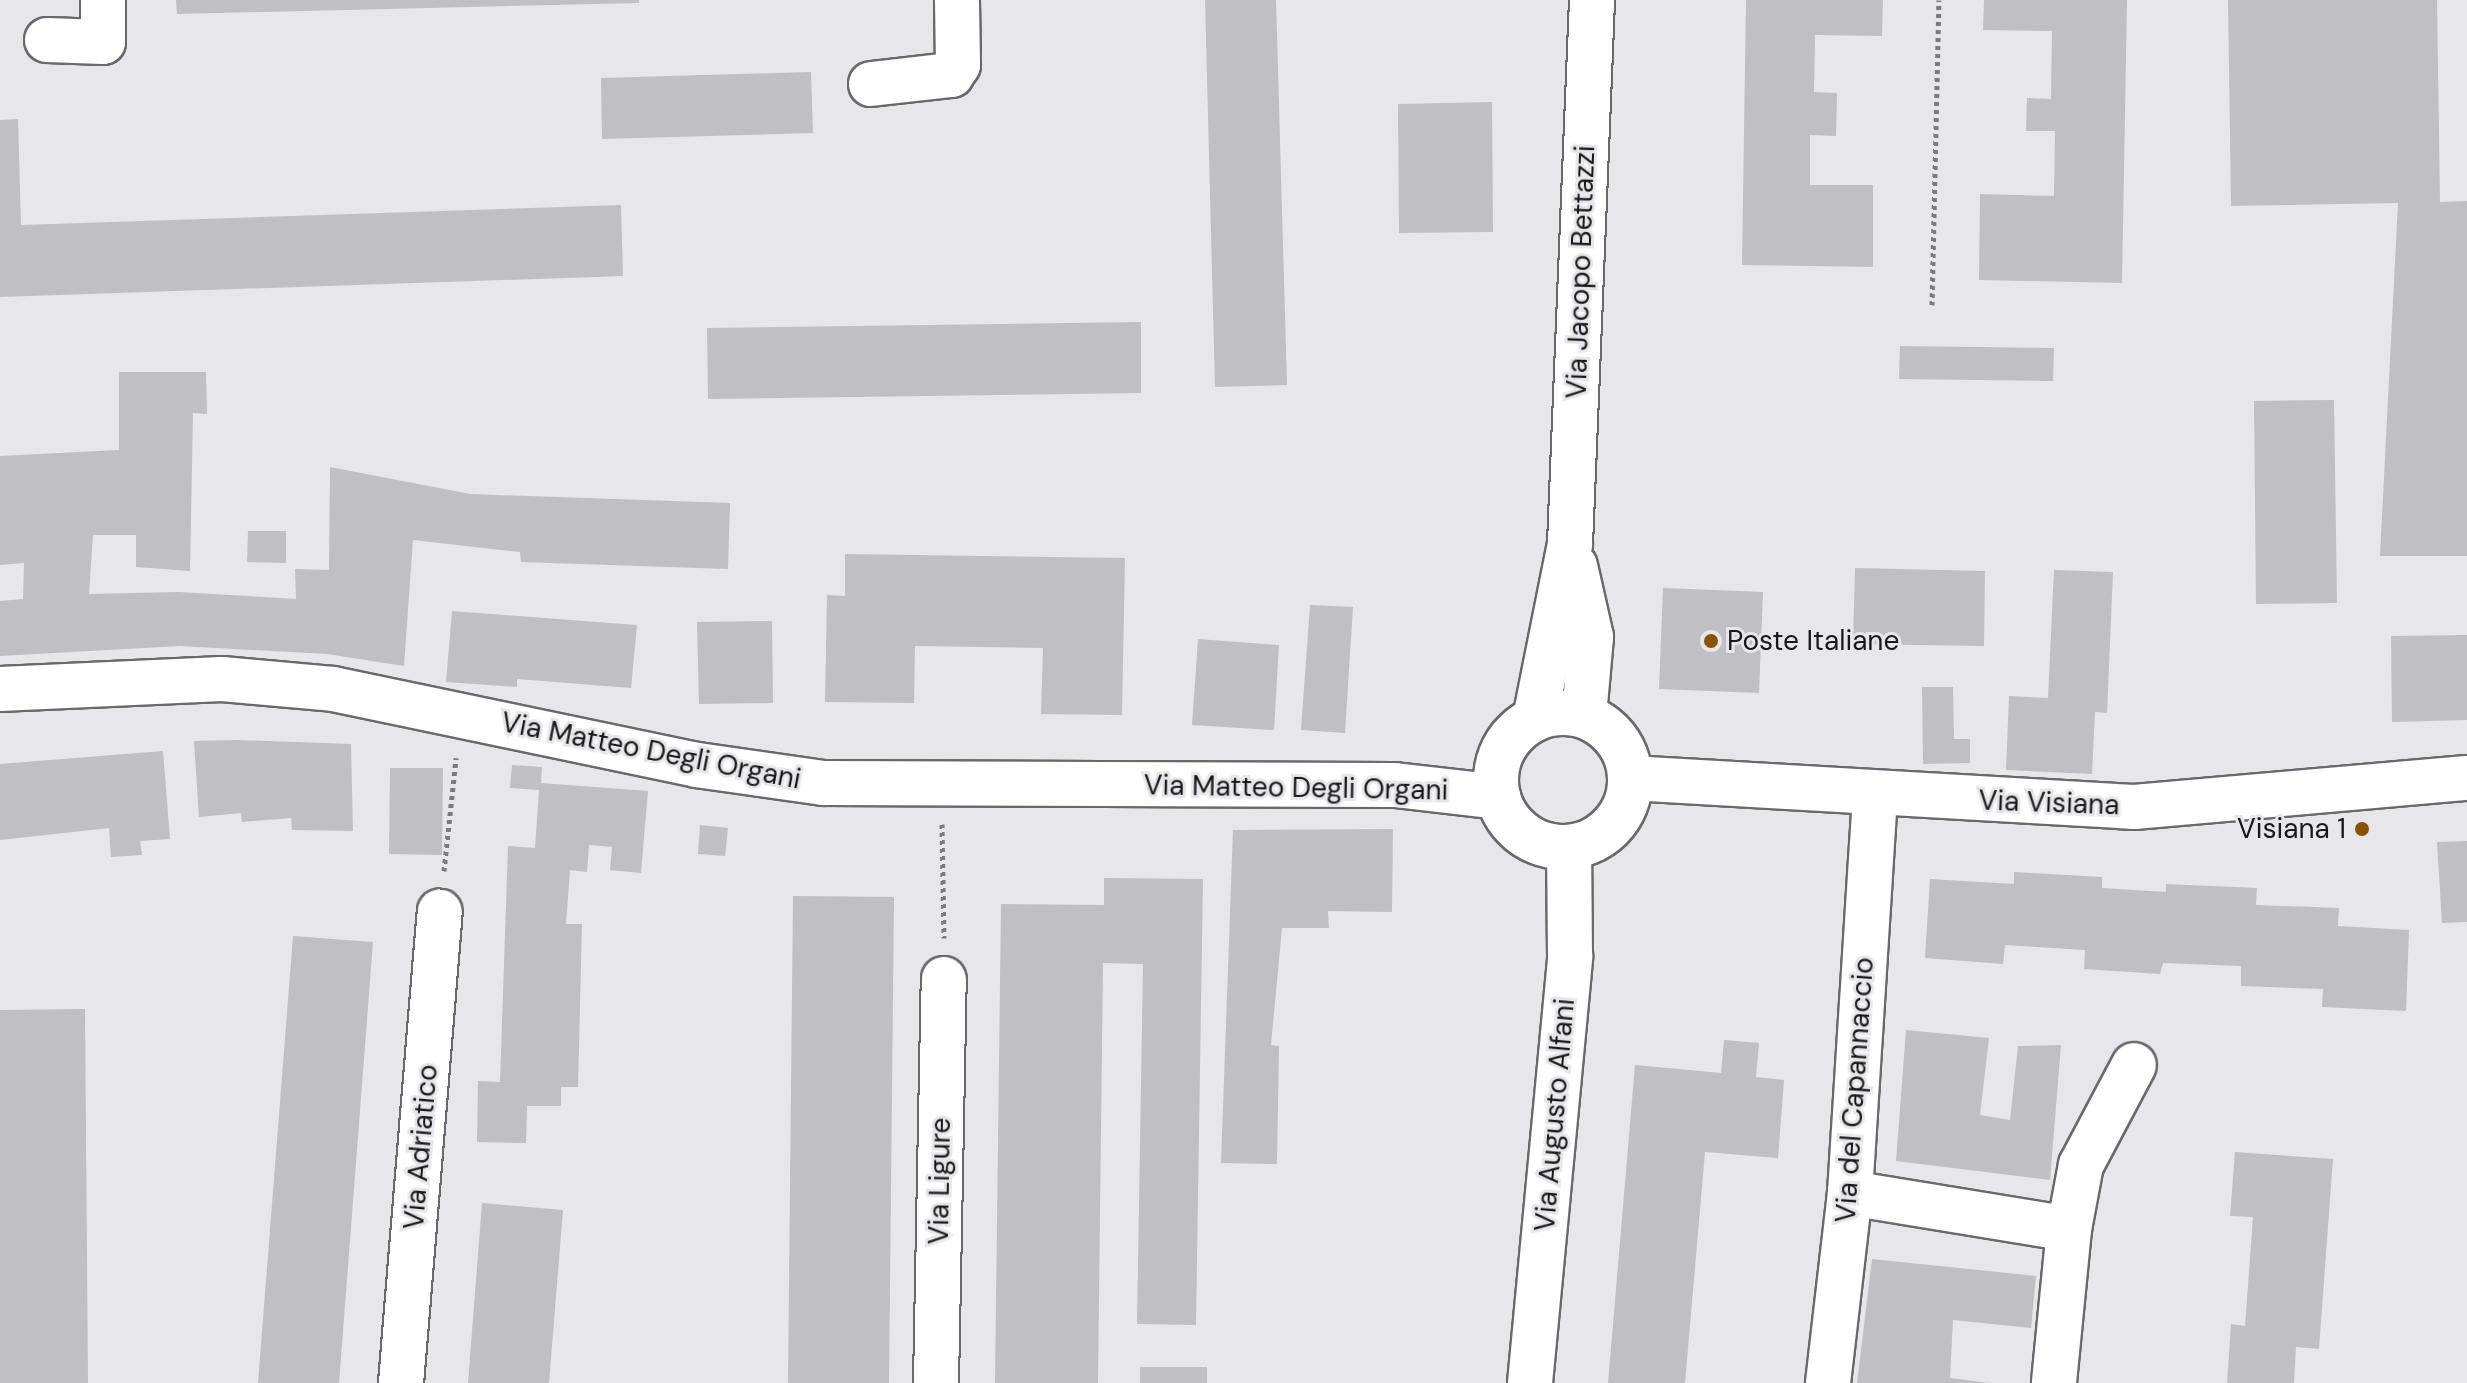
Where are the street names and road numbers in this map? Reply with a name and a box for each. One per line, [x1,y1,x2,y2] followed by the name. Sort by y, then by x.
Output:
[1560,145,1602,399] street label: Via Jacopo Bettazzi
[498,705,804,797] street label: Via Matteo Degli Organi
[1143,769,1449,807] street label: Via Matteo Degli Organi
[1978,784,2120,822] street label: Via Visiana
[1829,956,1881,1224] street label: Via del Capannaccio
[1528,997,1582,1233] street label: Via Augusto Alfani
[397,1063,445,1231] street label: Via Adriatico
[922,1117,958,1245] street label: Via Ligure

